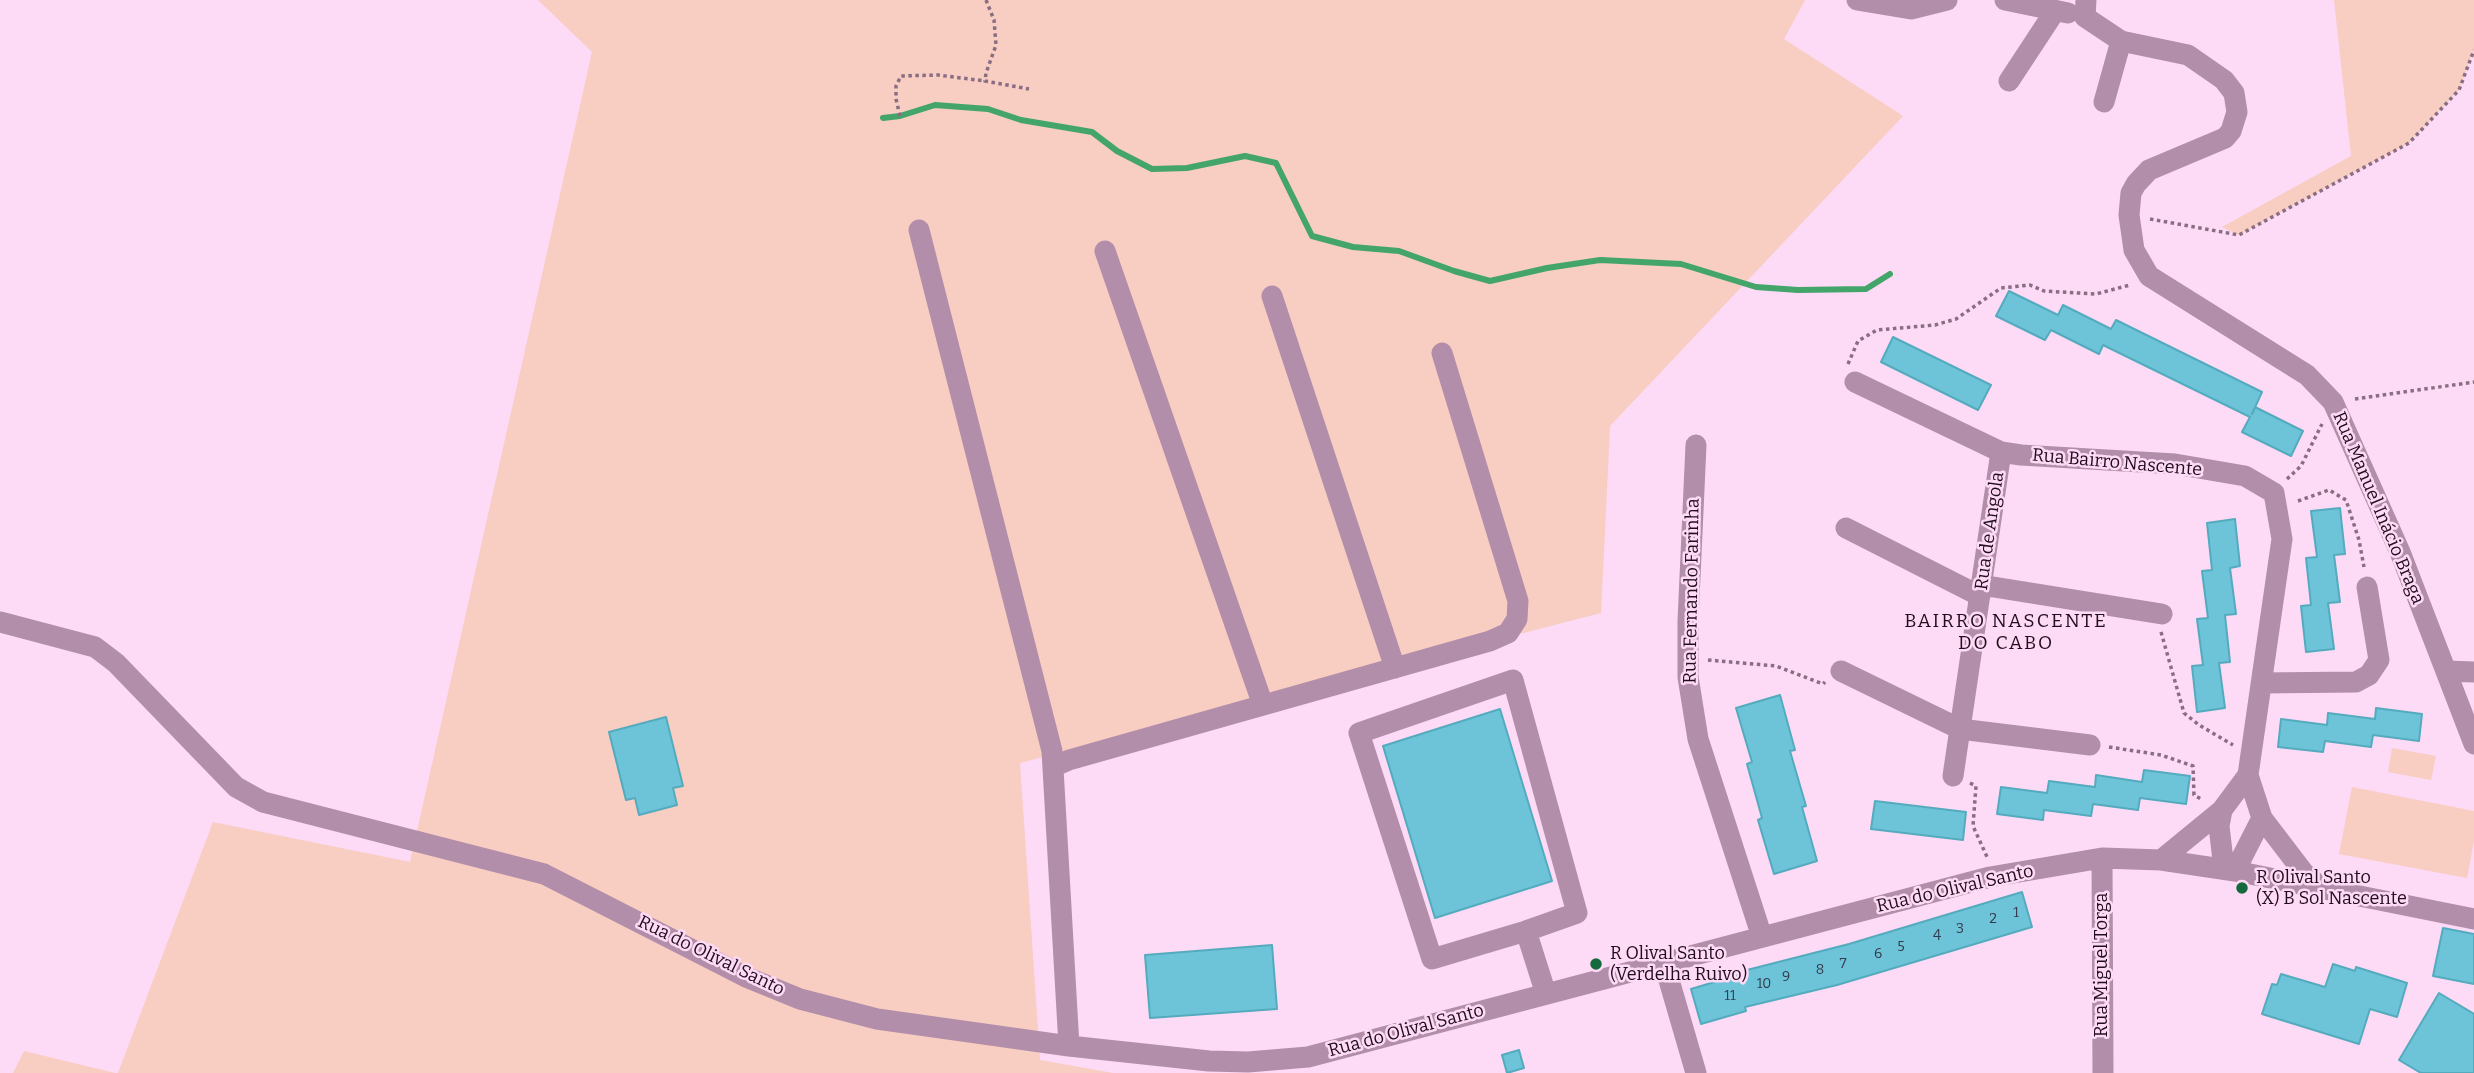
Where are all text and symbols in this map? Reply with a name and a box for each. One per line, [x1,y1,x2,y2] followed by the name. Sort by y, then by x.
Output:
[2328,409,2428,607] street label: Rua Manuel Inácio Braga
[2031,445,2203,481] street label: Rua Bairro Nascente
[1971,471,2009,591] street label: Rua de Angola
[1680,498,1704,684] street label: Rua Fernando Farinha
[1906,611,2106,655] district label: BAIRRO NASCENTE DO CABO
[1874,860,2036,918] street label: Rua do Olival Santo
[2256,867,2407,910] place label: R Olival Santo (X) B Sol Nascente
[2234,880,2250,896] marker: R Olival Santo (X) B Sol Nascente
[2091,893,2113,1037] street label: Rua Miguel Torga
[2013,905,2019,921] house number: 1
[634,911,788,1001] street label: Rua do Olival Santo
[1989,911,1997,927] house number: 2
[1956,921,1964,937] house number: 3
[1933,928,1941,944] house number: 4
[1897,939,1905,955] house number: 5
[1610,943,1747,986] place label: R Olival Santo (Verdelha Ruivo)
[1874,946,1882,962] house number: 6
[1588,956,1604,972] marker: R Olival Santo (Verdelha Ruivo)
[1839,956,1847,972] house number: 7
[1816,962,1824,978] house number: 8
[1782,969,1790,985] house number: 9
[1757,976,1771,992] house number: 10
[1724,988,1736,1004] house number: 11
[1326,1000,1486,1062] street label: Rua do Olival Santo

